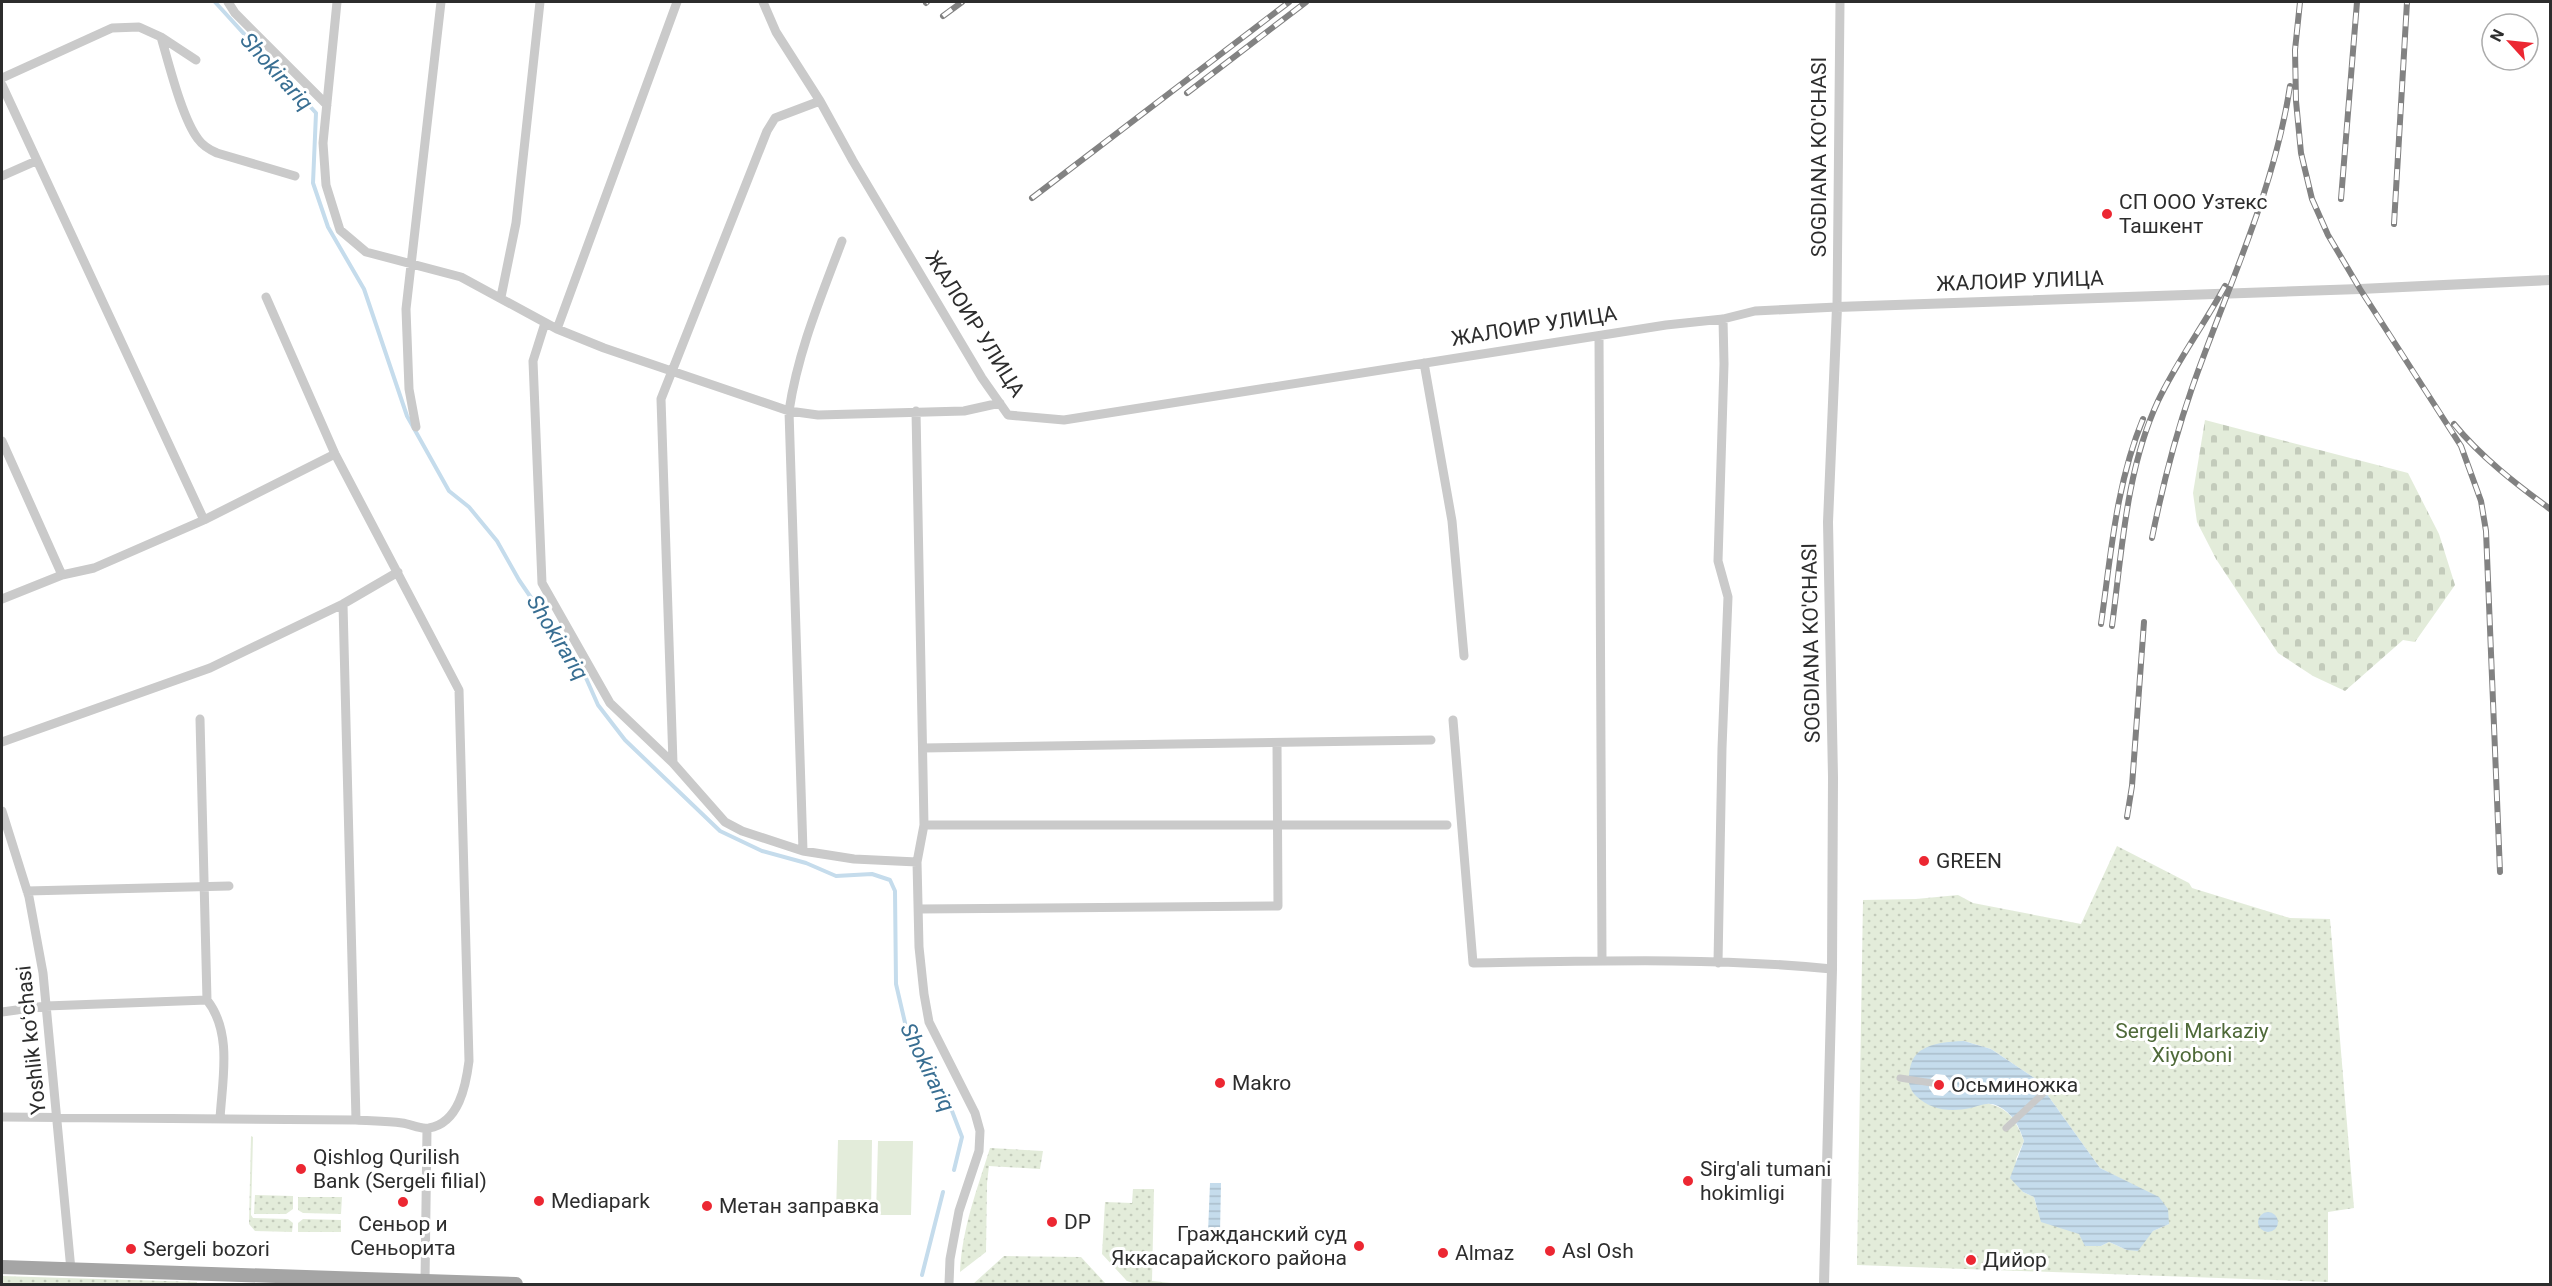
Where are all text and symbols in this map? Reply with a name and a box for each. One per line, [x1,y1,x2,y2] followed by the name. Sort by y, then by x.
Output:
[2480,12,2540,72] north arrow
[2486,26,2508,45] text: N
[235,27,318,115] water label: Shokirariq
[1807,57,1831,257] street label: SOGDIANA KO'CHASI
[2119,190,2267,238] place label: СП ООО Узтекс Ташкент
[2100,207,2114,221] marker: СП ООО Узтекс Ташкент
[920,247,1030,402] street label: ЖАЛОИР УЛИЦА
[1936,266,2104,296] street label: ЖАЛОИР УЛИЦА
[1449,301,1619,351] street label: ЖАЛОИР УЛИЦА
[1797,543,1825,743] street label: SOGDIANA KO'CHASI
[522,590,593,684] water label: Shokirariq
[1936,849,2002,873] place label: GREEN
[1917,854,1931,868] marker: GREEN
[11,964,51,1116] street label: Yoshlik koʻchasi
[895,1019,960,1116] water label: Shokirariq
[2115,1019,2269,1067] park label: Sergeli Markaziy Xiyoboni
[1232,1071,1291,1095] place label: Makro
[1951,1073,2078,1097] place label: Осьминожка
[1213,1076,1227,1090] marker: Makro
[1932,1078,1946,1092] marker: Осьминожка
[313,1145,487,1193] place label: Qishlog Qurilish Bank (Sergeli filial)
[1700,1157,1831,1205] place label: Sirg'ali tumani hokimligi
[294,1162,308,1176] marker: Qishlog Qurilish Bank (Sergeli filial)
[1681,1174,1695,1188] marker: Sirg'ali tumani hokimligi
[551,1189,650,1213] place label: Mediapark
[532,1194,546,1208] marker: Mediapark
[719,1194,879,1218] place label: Метан заправка
[396,1195,410,1209] marker: Сеньор и Сеньорита
[700,1199,714,1213] marker: Метан заправка
[1064,1210,1091,1234] place label: DP
[350,1212,456,1260] place label: Сеньор и Сеньорита
[1045,1215,1059,1229] marker: DP
[1111,1222,1347,1270] place label: Гражданский суд Яккасарайского района
[143,1237,270,1261] place label: Sergeli bozori
[1352,1239,1366,1253] marker: Гражданский суд Яккасарайского района
[1562,1239,1634,1263] place label: Asl Osh
[1455,1241,1514,1265] place label: Almaz
[124,1242,138,1256] marker: Sergeli bozori
[1543,1244,1557,1258] marker: Asl Osh
[1436,1246,1450,1260] marker: Almaz
[1983,1248,2047,1272] place label: Дийор
[1964,1253,1978,1267] marker: Дийор

